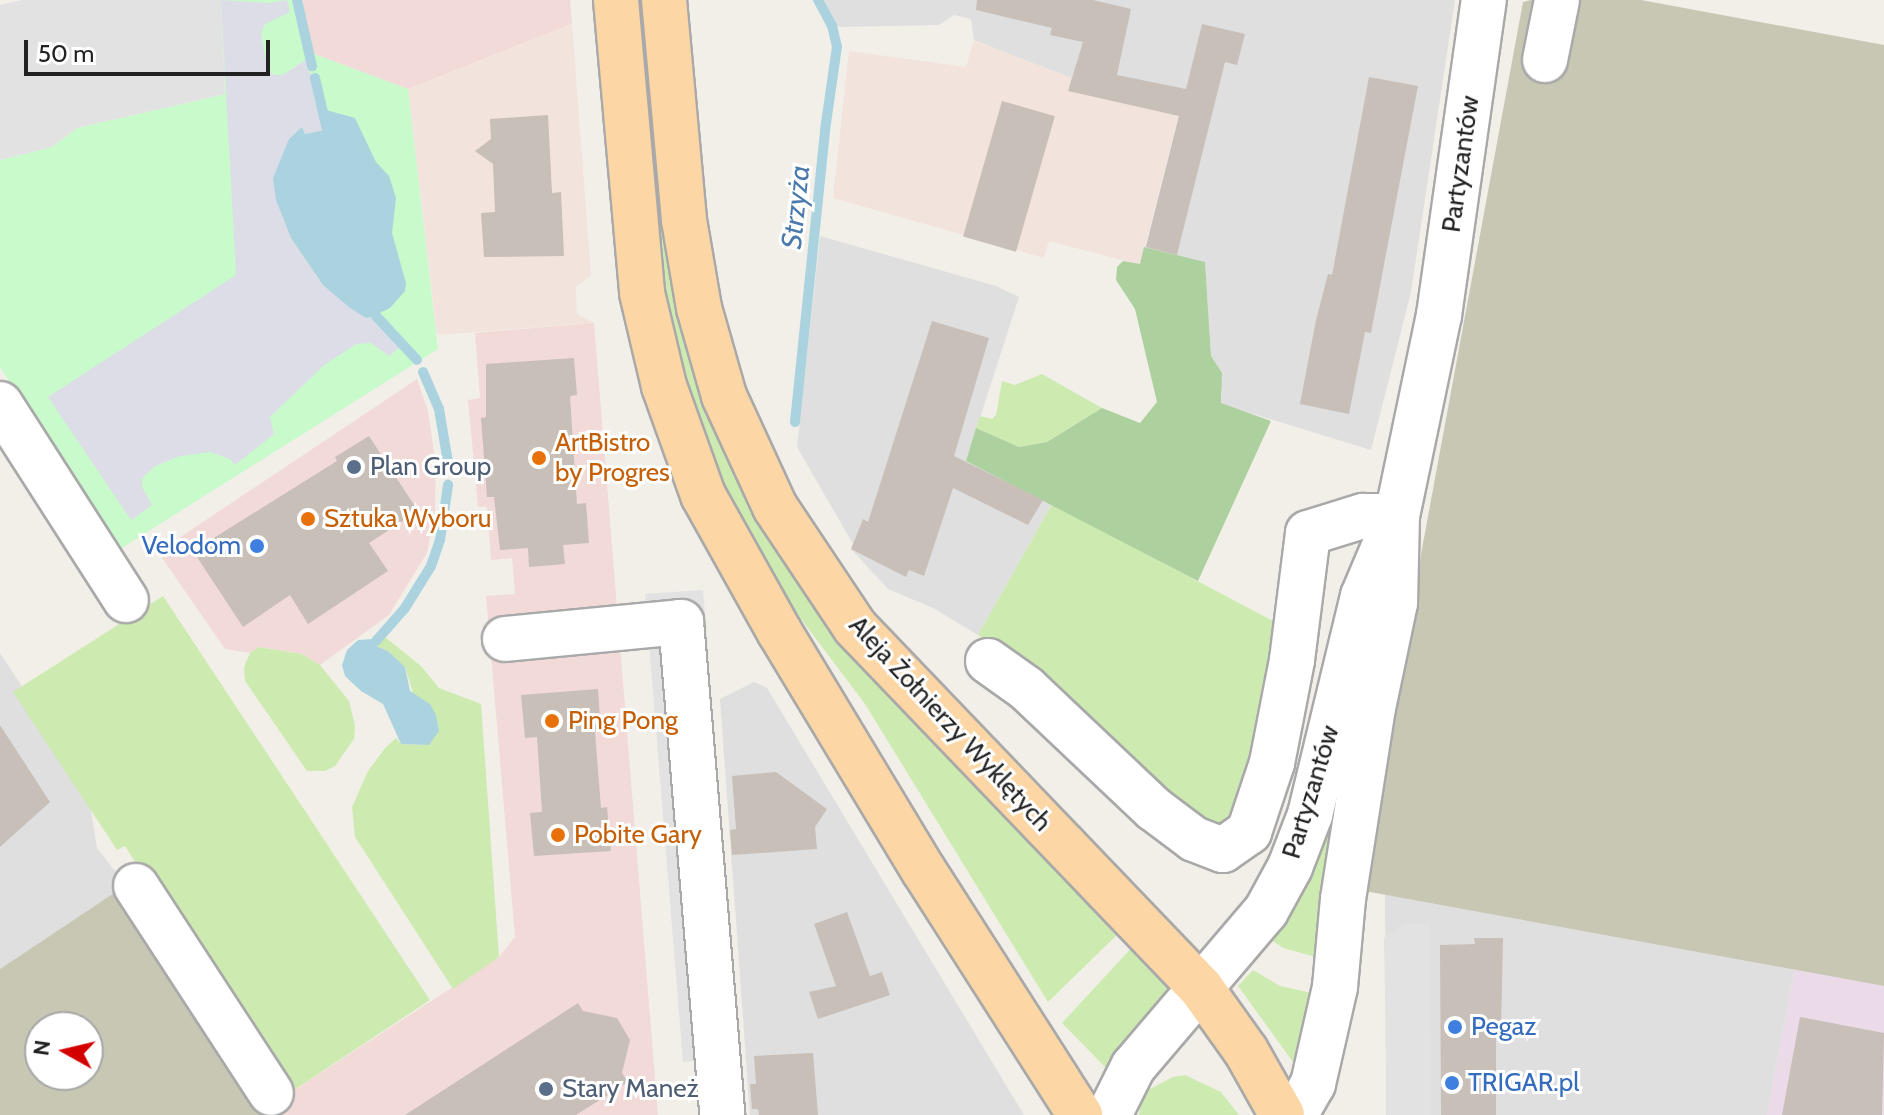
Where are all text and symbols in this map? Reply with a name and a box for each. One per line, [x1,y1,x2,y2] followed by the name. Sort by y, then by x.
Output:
[28,24,274,74] scale bar
[38,39,94,68] text: 50 m
[1436,94,1486,234] street label: Partyzantów
[774,163,816,251] water label: Strzyża
[555,427,670,488] place label: ArtBistro by Progres
[530,449,548,467] marker: ArtBistro by Progres
[370,451,491,483] place label: Plan Group
[345,458,363,476] marker: Plan Group
[324,503,491,535] place label: Sztuka Wyboru
[299,510,317,528] marker: Sztuka Wyboru
[142,530,241,562] place label: Velodom
[248,537,266,555] marker: Velodom
[842,610,1058,838] street label: Aleja Żołnierzy Wyklętych
[568,705,678,737] place label: Ping Pong
[543,712,561,730] marker: Ping Pong
[1276,722,1346,862] street label: Partyzantów
[574,819,702,851] place label: Pobite Gary
[549,826,567,844] marker: Pobite Gary
[24,1011,104,1091] north arrow
[1471,1011,1537,1043] place label: Pegaz
[1446,1018,1464,1036] marker: Pegaz
[27,1038,56,1057] text: N
[1468,1067,1579,1099] place label: TRIGAR.pl
[562,1073,699,1105] place label: Stary Maneż
[1443,1074,1461,1092] marker: TRIGAR.pl
[537,1080,555,1098] marker: Stary Maneż

